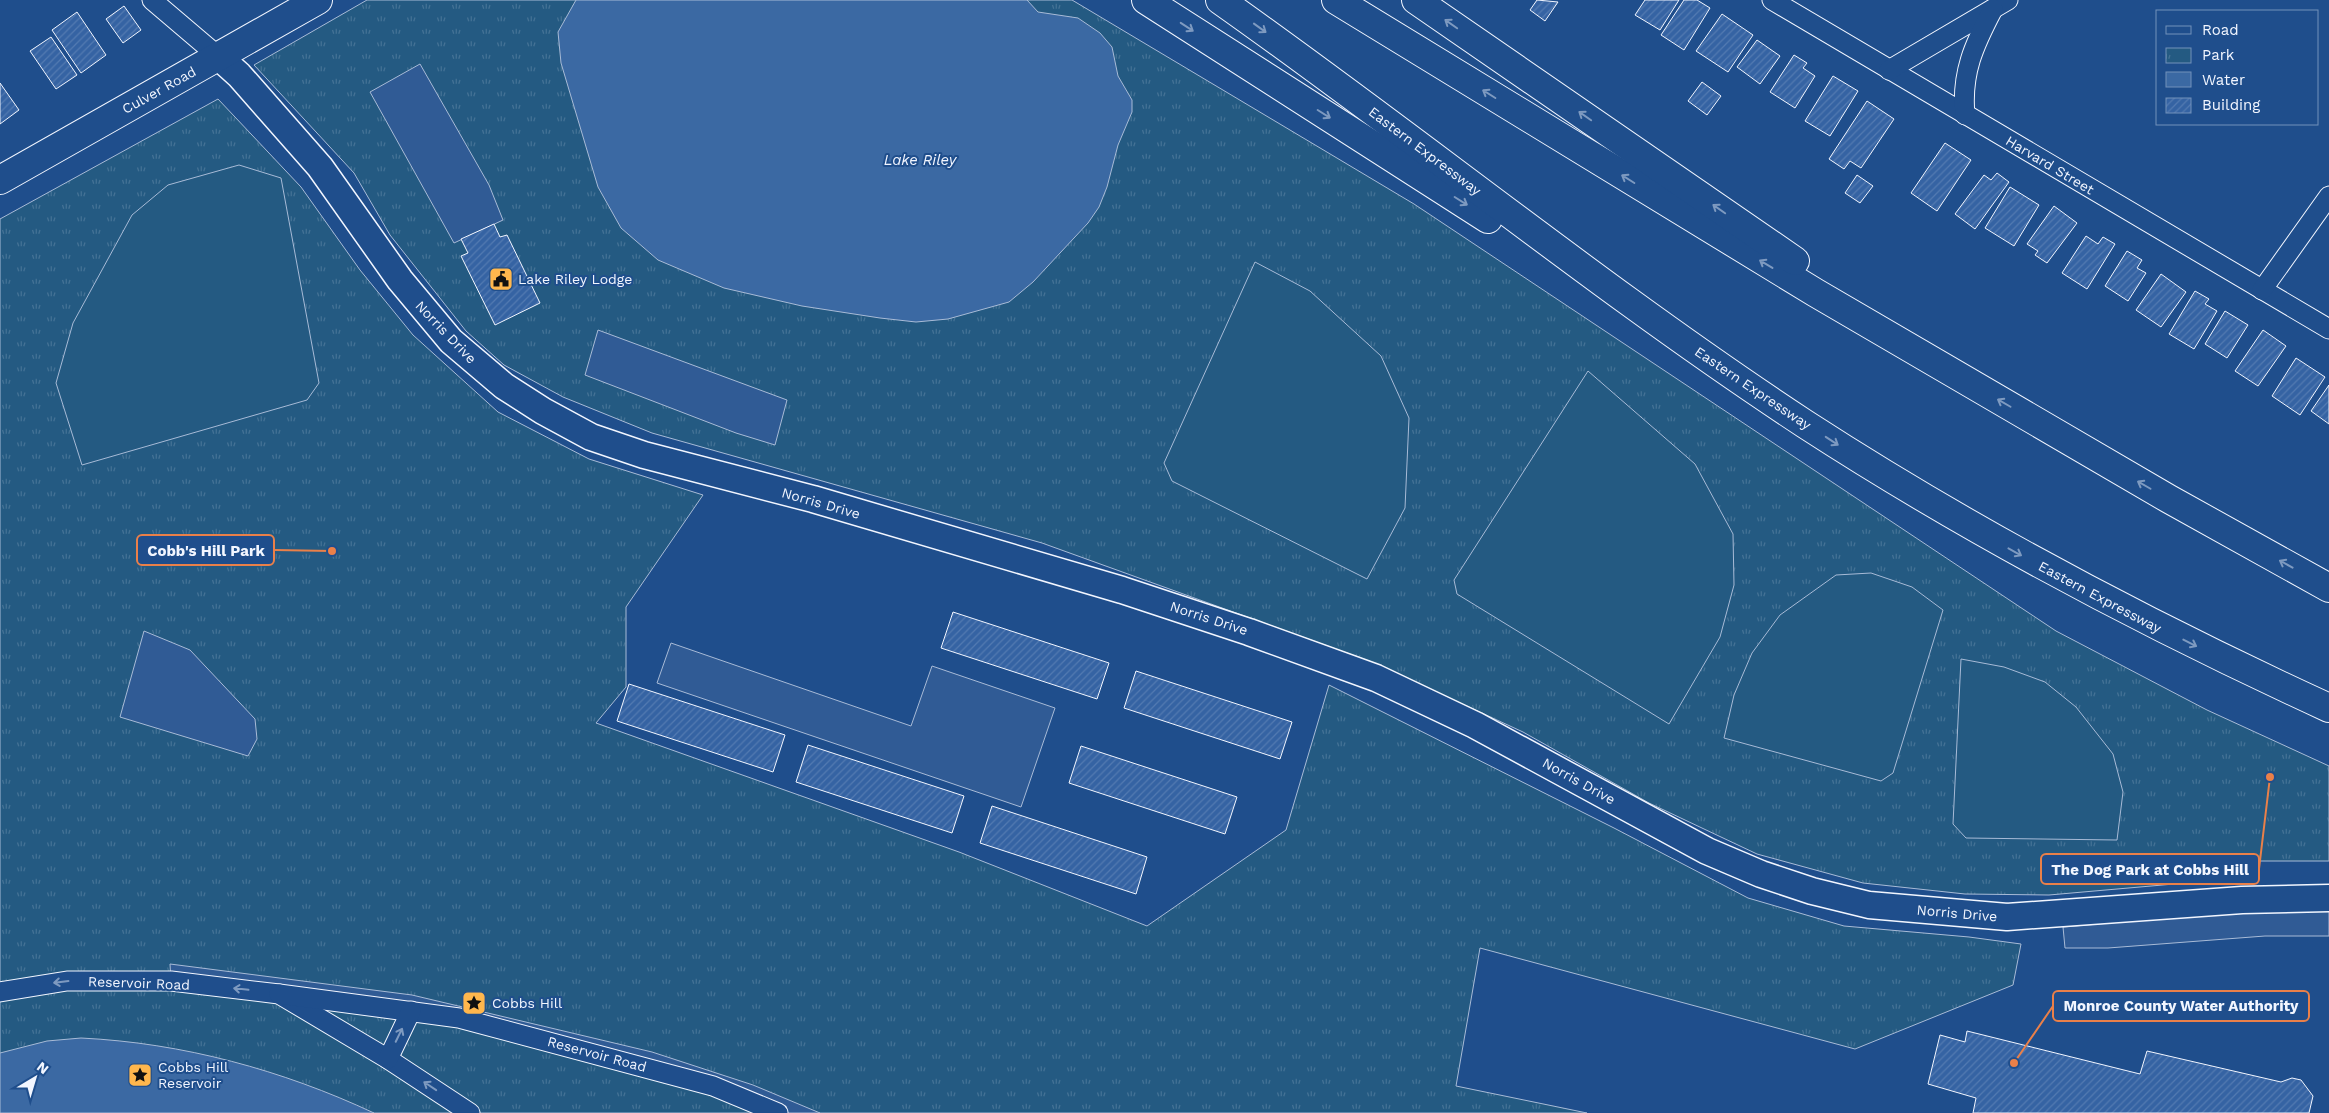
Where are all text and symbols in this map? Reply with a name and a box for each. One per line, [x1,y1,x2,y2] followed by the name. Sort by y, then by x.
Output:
[2156,10,2319,125] legend
[1444,19,1458,29] one-way arrow
[2202,21,2239,39] text: Road
[1180,22,1194,32] one-way arrow
[1253,23,1267,33] one-way arrow
[2202,46,2235,64] text: Park
[119,63,199,117] street label: Culver Road
[2202,71,2245,89] text: Water
[1483,89,1497,99] one-way arrow
[2202,96,2260,114] text: Building
[1366,103,1485,199] street label: Eastern Expressway
[1317,109,1331,119] one-way arrow
[1578,111,1592,121] one-way arrow
[2003,132,2097,198] street label: Harvard Street
[884,151,958,169] water label: Lake Riley
[1621,174,1635,184] one-way arrow
[1454,197,1468,207] one-way arrow
[1712,204,1726,214] one-way arrow
[1760,258,1774,268] one-way arrow
[488,266,514,292] public building icon: Lake Riley Lodge
[518,271,632,287] place label: Lake Riley Lodge
[412,297,480,367] street label: Norris Drive
[1692,343,1815,433] street label: Eastern Expressway
[1998,397,2012,407] one-way arrow
[1824,436,1838,446] one-way arrow
[2137,480,2152,490] one-way arrow
[780,484,862,522] street label: Norris Drive
[137,535,274,565] callout: Cobb's Hill Park
[147,542,265,560] text: Cobb's Hill Park
[2008,547,2022,557] one-way arrow
[2036,558,2165,637] street label: Eastern Expressway
[2280,559,2294,569] one-way arrow
[1168,598,1250,638] street label: Norris Drive
[2182,639,2197,648] one-way arrow
[1540,754,1618,808] street label: Norris Drive
[2041,854,2259,884] callout: The Dog Park at Cobbs Hill
[2051,861,2249,879] text: The Dog Park at Cobbs Hill
[1916,902,1998,924] street label: Norris Drive
[88,973,190,993] street label: Reservoir Road
[54,977,70,987] one-way arrow
[233,984,249,994] one-way arrow
[461,990,487,1016] place icon: Cobbs Hill
[2053,991,2309,1021] callout: Monroe County Water Authority
[492,995,563,1011] place label: Cobbs Hill
[2063,997,2299,1015] text: Monroe County Water Authority
[395,1028,405,1043] one-way arrow
[546,1033,648,1075] street label: Reservoir Road
[10,1053,60,1103] north arrow
[34,1058,52,1077] text: N
[158,1059,229,1091] place label: Cobbs Hill Reservoir
[127,1062,153,1088] place icon: Cobbs Hill Reservoir
[423,1081,437,1091] one-way arrow

